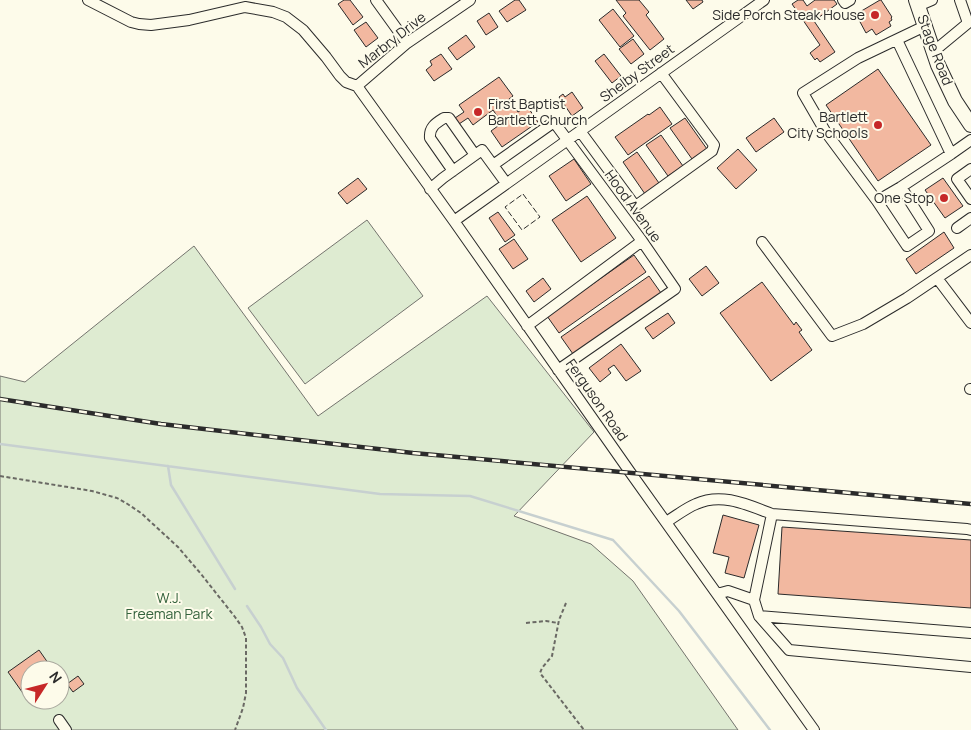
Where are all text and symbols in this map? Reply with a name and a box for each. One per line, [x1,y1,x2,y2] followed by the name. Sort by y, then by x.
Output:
[712,5,865,24] place label: Side Porch Steak House
[354,7,429,72] street label: Marbry Drive
[869,9,881,21] marker: Side Porch Steak House
[913,12,958,88] street label: Stage Road
[596,39,678,106] street label: Shelby Street
[488,94,587,129] place label: First Baptist Bartlett Church
[472,106,484,118] marker: First Baptist Bartlett Church
[787,107,868,142] place label: Bartlett City Schools
[872,119,884,131] marker: Bartlett City Schools
[601,166,666,246] street label: Hood Avenue
[874,188,934,207] place label: One Stop
[938,192,950,204] marker: One Stop
[562,355,633,445] street label: Ferguson Road
[126,588,213,623] park label: W.J. Freeman Park
[20,660,70,710] north arrow
[45,667,67,687] text: N

